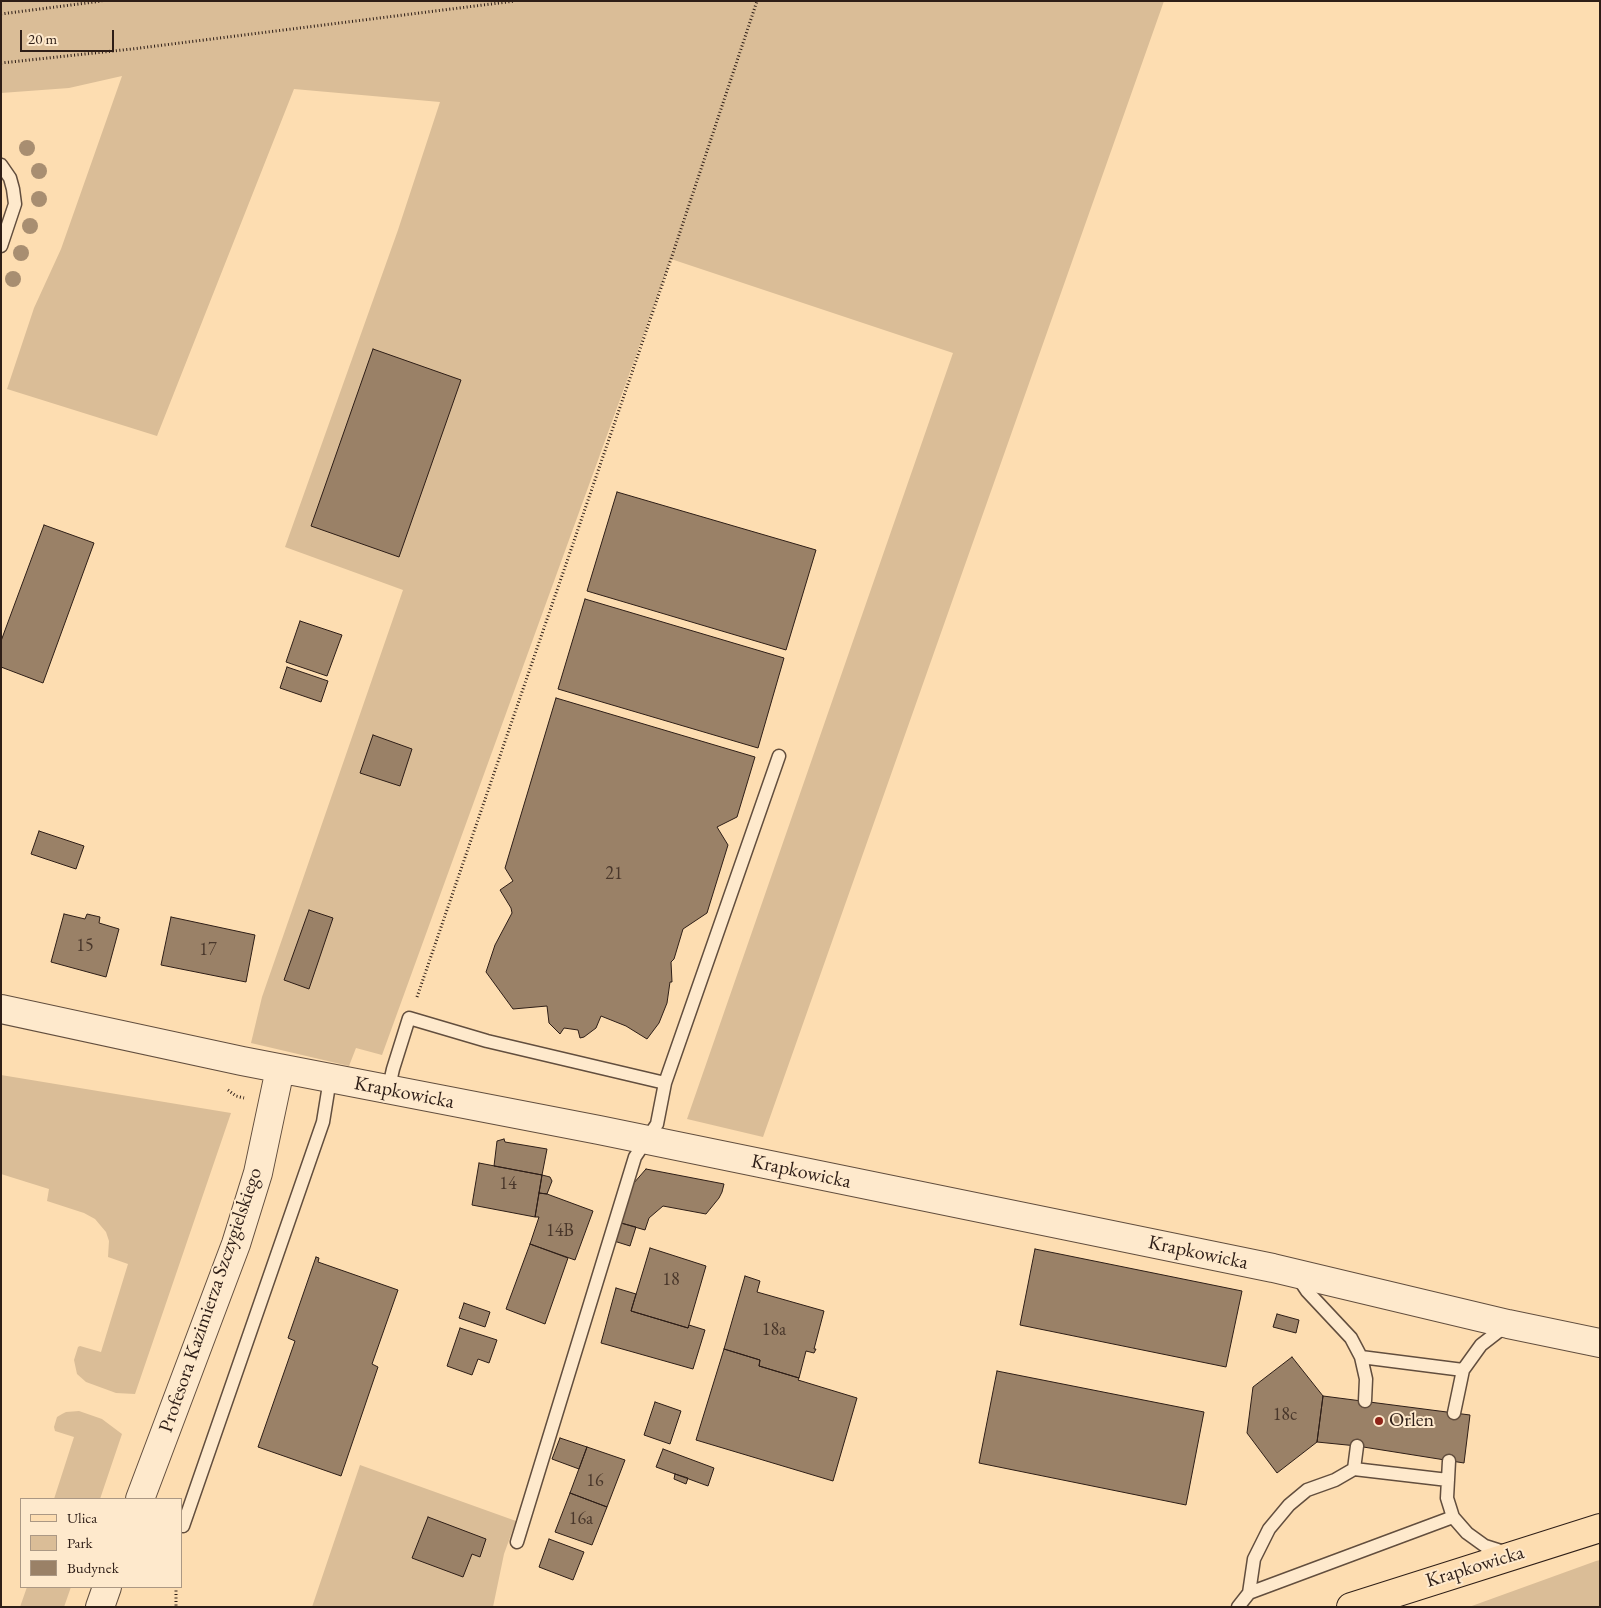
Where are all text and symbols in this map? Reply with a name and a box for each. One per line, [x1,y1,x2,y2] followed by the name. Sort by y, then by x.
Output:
[22,20,116,52] scale bar
[28,29,57,48] text: 20 m
[605,863,623,885] house number: 21
[76,935,94,957] house number: 15
[199,939,217,961] house number: 17
[352,1072,456,1114] street label: Krapkowicka
[749,1150,853,1194] street label: Krapkowicka
[154,1164,268,1436] street label: Profesora Kazimierza Szczygielskiego
[499,1173,517,1195] house number: 14
[546,1220,574,1242] house number: 14B
[1146,1231,1250,1275] street label: Krapkowicka
[662,1269,680,1291] house number: 18
[762,1319,786,1341] house number: 18a
[1273,1404,1297,1426] house number: 18c
[1389,1409,1434,1433] place label: Orlen
[1373,1415,1385,1427] marker: Orlen
[586,1470,604,1492] house number: 16
[20,1498,182,1588] legend
[67,1508,97,1527] text: Ulica
[569,1508,593,1530] house number: 16a
[67,1533,93,1552] text: Park
[1423,1541,1527,1593] street label: Krapkowicka
[67,1558,119,1577] text: Budynek

